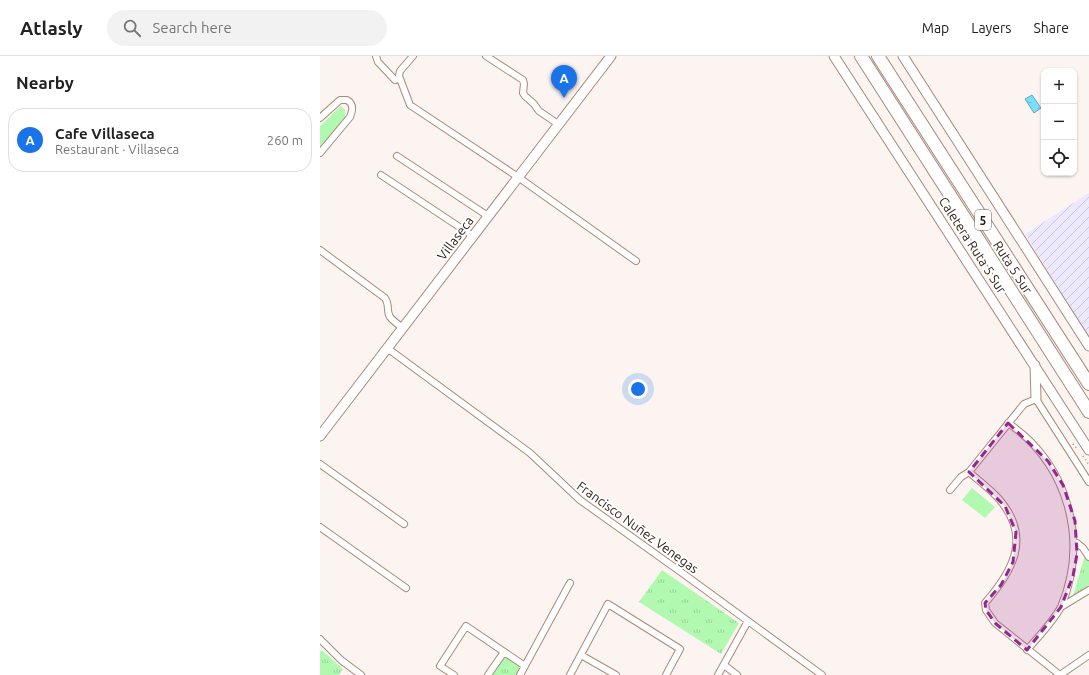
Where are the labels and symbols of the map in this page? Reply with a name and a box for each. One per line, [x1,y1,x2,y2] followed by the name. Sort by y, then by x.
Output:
[551,65,577,98] pin: A
[937,194,1009,296] street label: Caletera Ruta 5 Sur
[975,210,991,230] road number: 5
[434,213,476,263] street label: Villaseca
[991,238,1035,296] street label: Ruta 5 Sur
[628,379,648,399] your location
[575,478,702,576] street label: Francisco Nuñez Venegas

